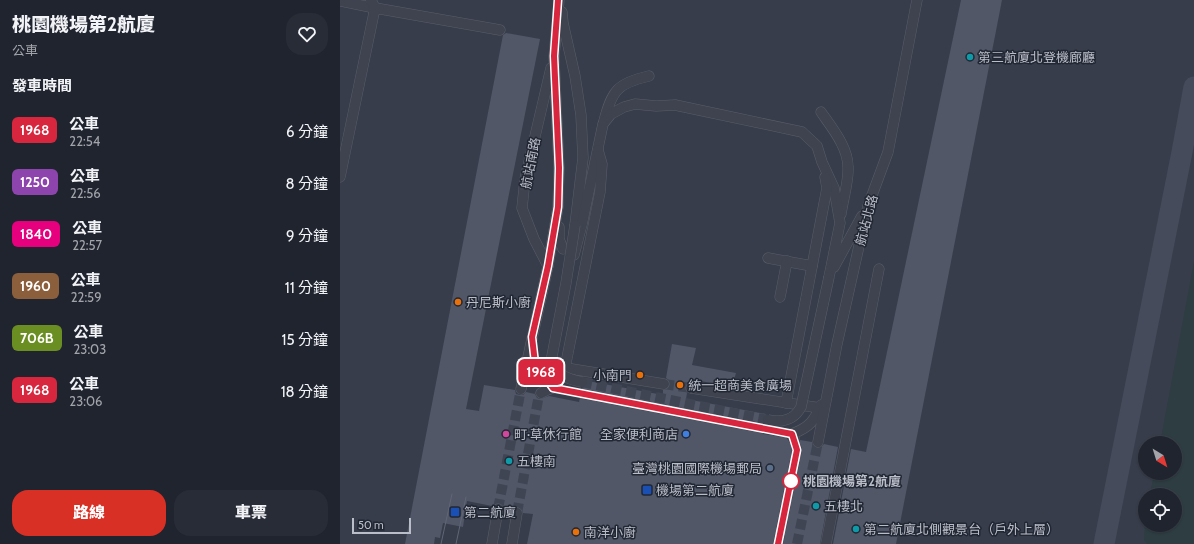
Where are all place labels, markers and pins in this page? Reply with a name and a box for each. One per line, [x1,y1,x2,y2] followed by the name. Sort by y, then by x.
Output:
[978,49,1095,65] place label: 第三航廈北登機廊廳
[965,52,975,62] marker: 第三航廈北登機廊廳
[466,294,531,310] place label: 丹尼斯小廚
[453,297,463,307] marker: 丹尼斯小廚
[593,367,632,383] place label: 小南門
[635,370,645,380] marker: 小南門
[688,377,792,393] place label: 統一超商美食廣場
[675,380,685,390] marker: 統一超商美食廣場
[514,426,582,442] place label: 町·草休行館
[600,426,678,442] place label: 全家便利商店
[501,429,511,439] marker: 町·草休行館
[681,429,691,439] marker: 全家便利商店
[517,453,556,469] place label: 五樓南
[504,456,514,466] marker: 五樓南
[632,460,762,476] place label: 臺灣桃園國際機場郵局
[765,463,775,473] marker: 臺灣桃園國際機場郵局
[782,472,800,490] marker: 桃園機場第2航廈
[803,473,901,489] place label: 桃園機場第2航廈
[656,482,734,498] place label: 機場第二航廈
[641,484,653,496] marker: 機場第二航廈
[824,498,863,514] place label: 五樓北
[811,501,821,511] marker: 五樓北
[464,504,516,520] place label: 第二航廈
[449,506,461,518] marker: 第二航廈
[864,521,1059,537] place label: 第二航廈北側觀景台（戶外上層）
[584,524,636,540] place label: 南洋小廚
[851,524,861,534] marker: 第二航廈北側觀景台（戶外上層）
[571,527,581,537] marker: 南洋小廚

